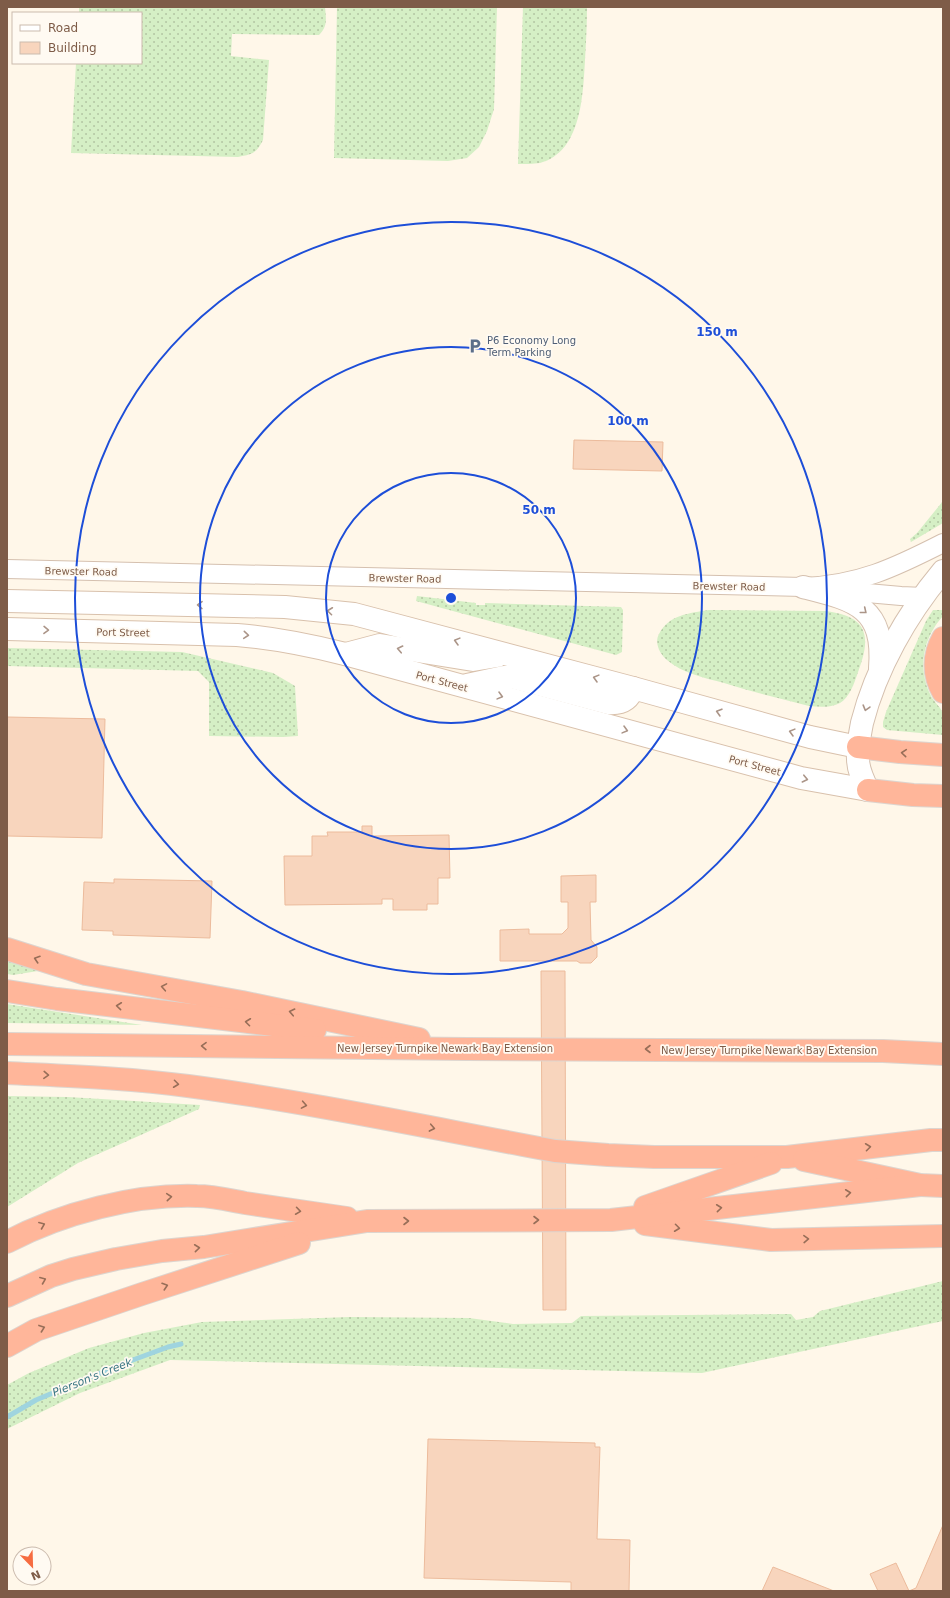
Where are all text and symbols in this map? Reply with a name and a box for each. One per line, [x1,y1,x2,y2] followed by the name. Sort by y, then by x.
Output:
[12,12,142,64] legend
[48,21,78,35] text: Road
[48,41,97,55] text: Building
[696,325,738,339] text: 150 m
[486,335,576,358] place label: P6 Economy Long Term Parking
[466,337,484,355] parking icon: P6 Economy Long Term Parking
[607,414,649,428] text: 100 m
[522,503,556,517] text: 50 m
[45,565,117,578] street label: Brewster Road
[369,572,441,585] street label: Brewster Road
[693,580,765,593] street label: Brewster Road
[444,591,458,605] centre of rings
[197,601,203,609] one-way arrow
[327,607,333,616] one-way arrow
[860,607,867,614] one-way arrow
[43,626,49,634] one-way arrow
[96,627,150,638] street label: Port Street
[243,631,249,640] one-way arrow
[453,637,460,646] one-way arrow
[397,645,403,654] one-way arrow
[415,669,469,694] street label: Port Street
[593,674,600,683] one-way arrow
[496,691,503,700] one-way arrow
[862,704,871,711] one-way arrow
[716,708,723,717] one-way arrow
[622,726,629,734] one-way arrow
[789,728,796,737] one-way arrow
[901,748,907,757] one-way arrow
[728,753,782,778] street label: Port Street
[802,774,808,782] one-way arrow
[34,956,41,964] one-way arrow
[161,984,167,992] one-way arrow
[116,1002,122,1011] one-way arrow
[289,1009,295,1017] one-way arrow
[245,1018,251,1027] one-way arrow
[201,1042,207,1051] one-way arrow
[337,1043,553,1054] street label: New Jersey Turnpike Newark Bay Extension
[645,1045,651,1054] one-way arrow
[661,1045,877,1056] street label: New Jersey Turnpike Newark Bay Extension
[43,1071,49,1080] one-way arrow
[173,1080,179,1089] one-way arrow
[301,1100,307,1108] one-way arrow
[429,1124,435,1132] one-way arrow
[865,1143,871,1152] one-way arrow
[845,1189,851,1198] one-way arrow
[166,1193,172,1202] one-way arrow
[716,1203,722,1212] one-way arrow
[294,1206,301,1215] one-way arrow
[533,1216,539,1224] one-way arrow
[403,1217,409,1225] one-way arrow
[39,1222,46,1230] one-way arrow
[674,1223,680,1232] one-way arrow
[803,1235,809,1244] one-way arrow
[194,1243,200,1252] one-way arrow
[38,1277,46,1285] one-way arrow
[161,1283,168,1291] one-way arrow
[38,1325,45,1333] one-way arrow
[50,1355,135,1399] water label: Pierson's Creek
[12,1546,52,1586] north arrow
[29,1567,42,1583] text: N

